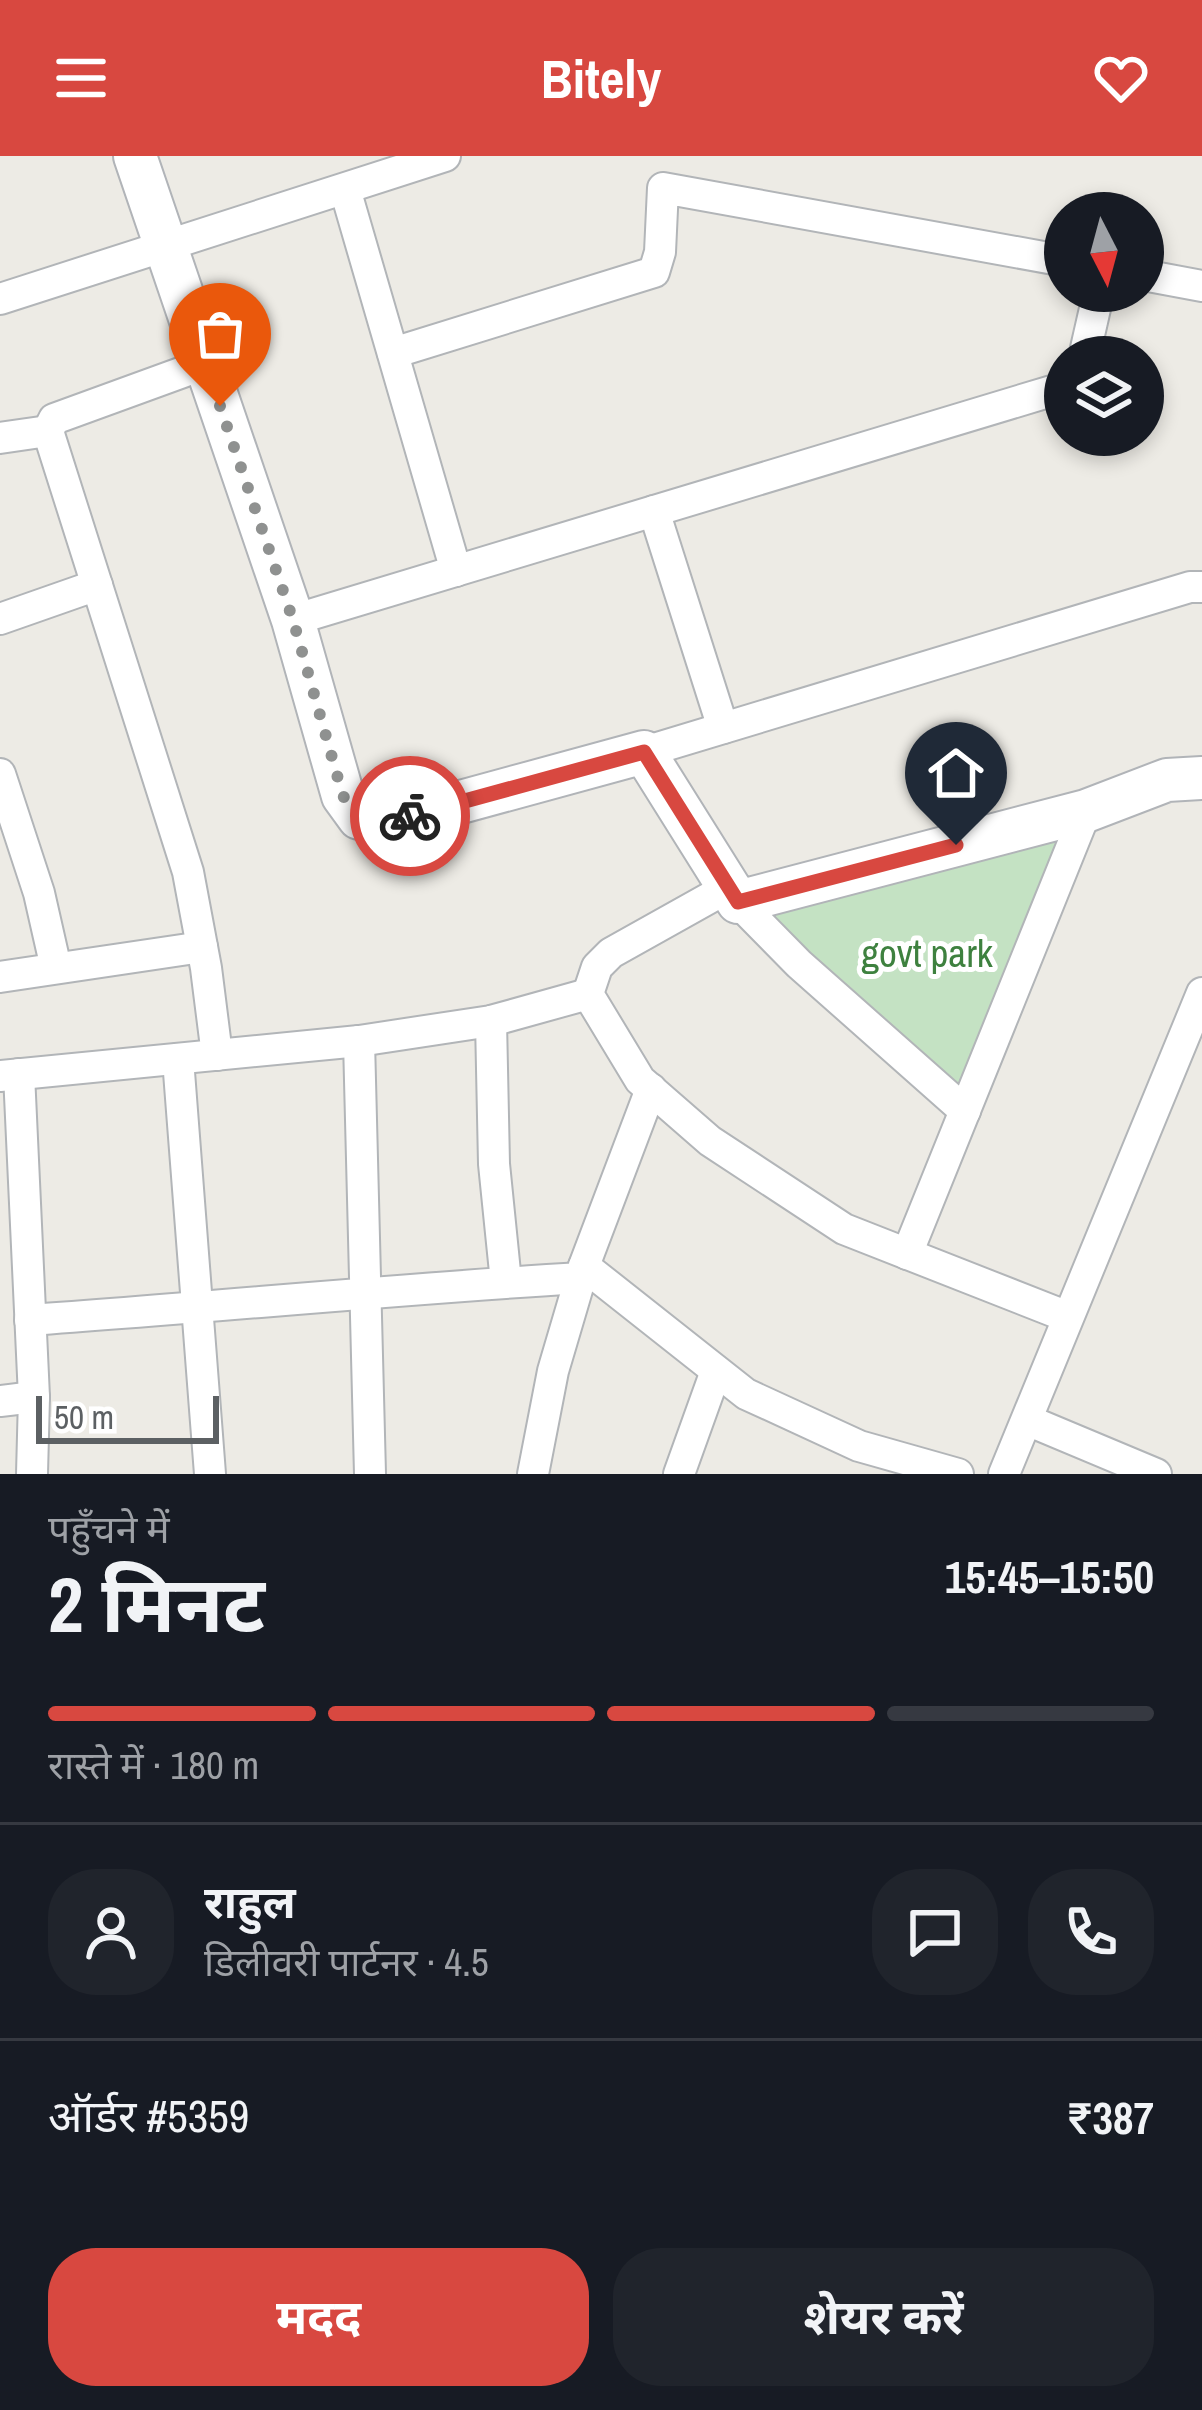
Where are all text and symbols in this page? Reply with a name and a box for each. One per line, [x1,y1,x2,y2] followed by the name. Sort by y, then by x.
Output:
[541,42,661,115] text: Bitely
[48,45,114,111] icon: menu
[1088,45,1154,111] icon: heart
[1044,192,1164,312] north arrow
[1044,192,1164,456] map controls
[169,283,271,406] pin
[187,301,253,367] icon: bag
[1044,336,1164,456] button: layers
[905,722,1007,845] pin
[923,740,989,806] icon: home
[350,756,470,876] courier
[377,783,443,849] icon: bike
[861,927,994,979] park label: govt park
[36,1390,219,1443] scale bar
[54,1395,114,1439] text: 50 m
[48,1503,170,1555] text: पहुँचने में
[945,1546,1154,1607] text: 15:45–15:50
[48,1551,265,1656] text: 2 मिनट
[48,1739,259,1791] text: रास्ते में · 180 m
[48,1869,174,1995] button: person
[872,1869,998,1995] button: chat
[1028,1869,1154,1995] button: phone
[204,1871,296,1932] text: राहुल
[204,1936,489,1988] text: डिलीवरी पार्टनर · 4.5
[48,2085,249,2146] text: ऑर्डर #5359
[1066,2087,1154,2148] text: ₹387
[48,2248,589,2386] button: मदद
[613,2248,1154,2386] button: शेयर करें

